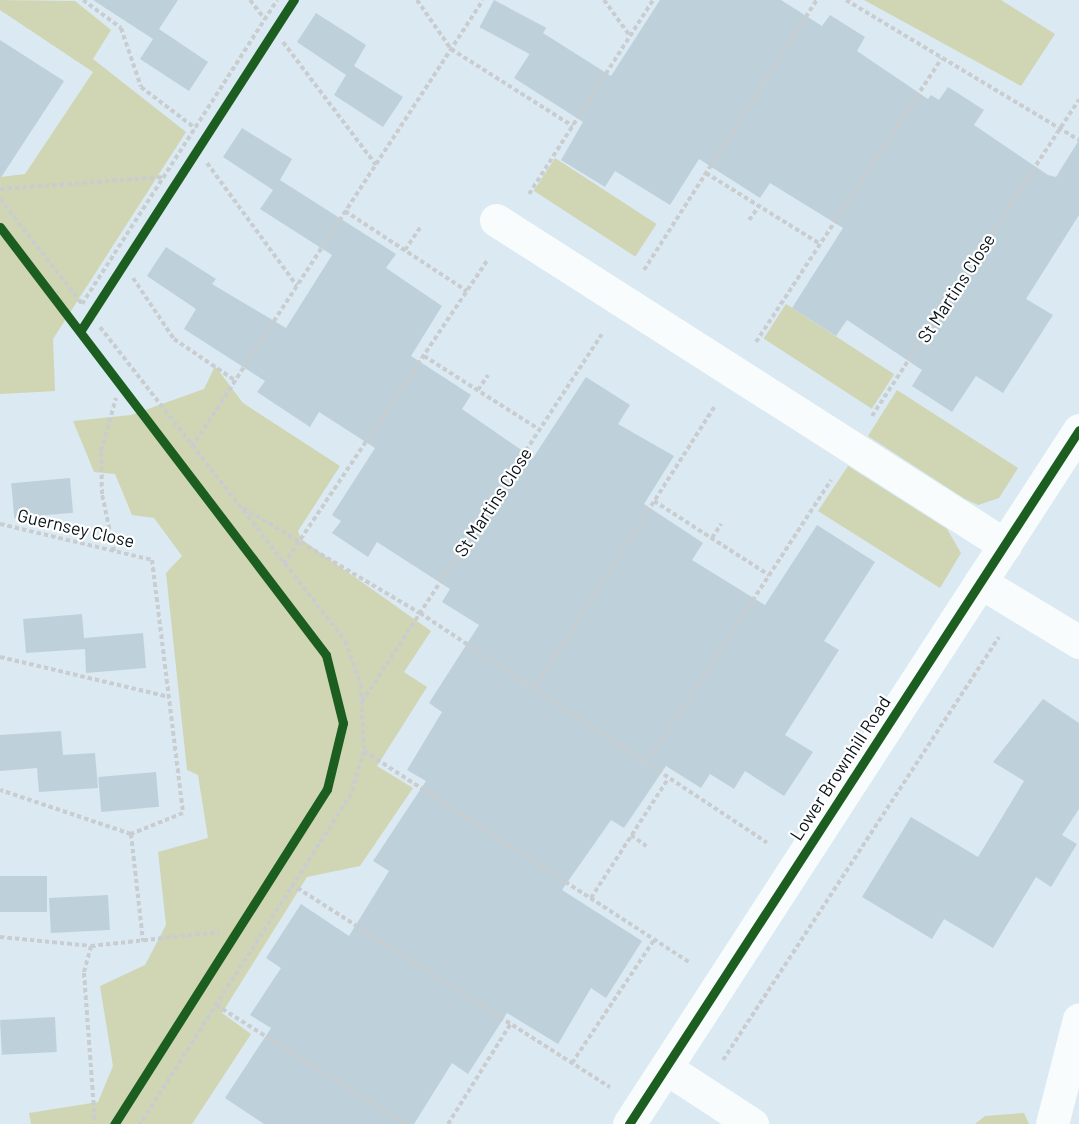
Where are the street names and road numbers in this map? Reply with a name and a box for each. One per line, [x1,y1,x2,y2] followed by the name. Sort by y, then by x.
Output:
[913,229,999,347] street label: St Martins Close
[450,443,536,561] street label: St Martins Close
[15,504,137,552] street label: Guernsey Close
[785,692,895,844] street label: Lower Brownhill Road

